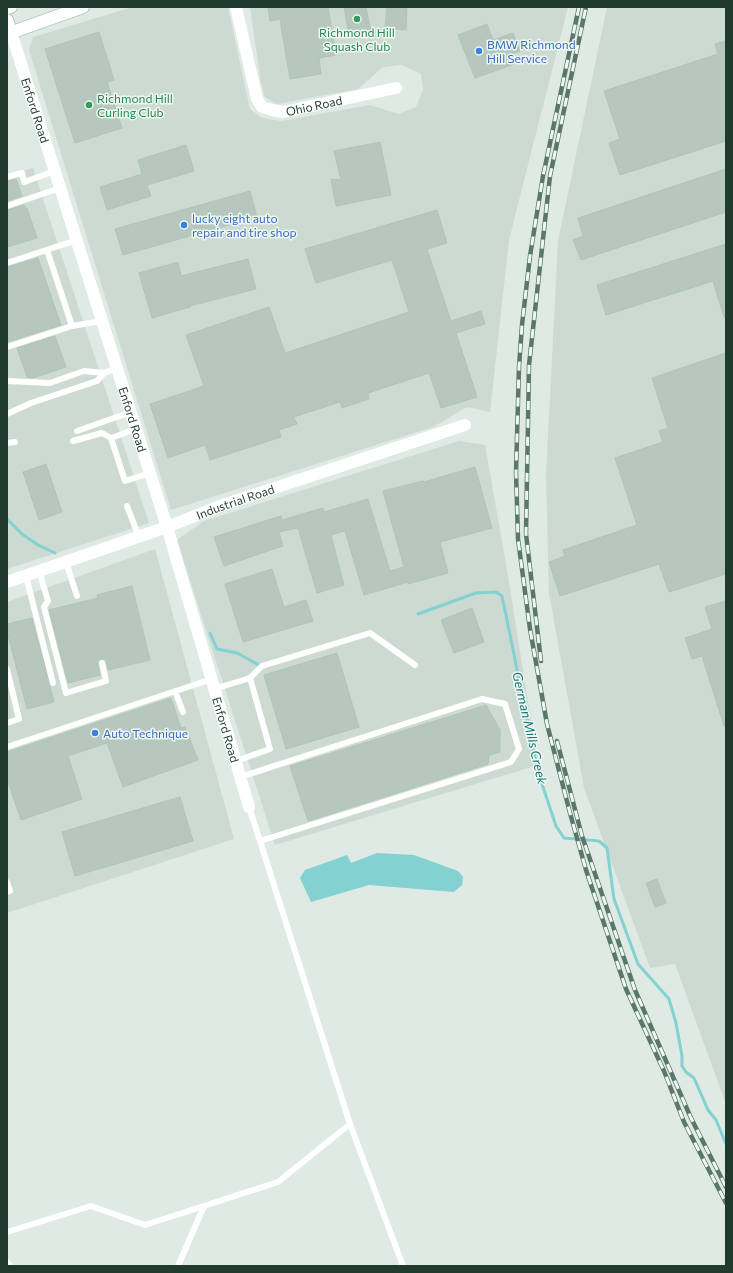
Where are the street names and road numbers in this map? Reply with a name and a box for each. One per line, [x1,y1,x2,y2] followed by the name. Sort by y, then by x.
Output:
[19,76,52,145] street label: Enford Road
[284,93,343,118] street label: Ohio Road
[116,385,150,454] street label: Enford Road
[194,482,276,522] street label: Industrial Road
[210,695,243,764] street label: Enford Road

